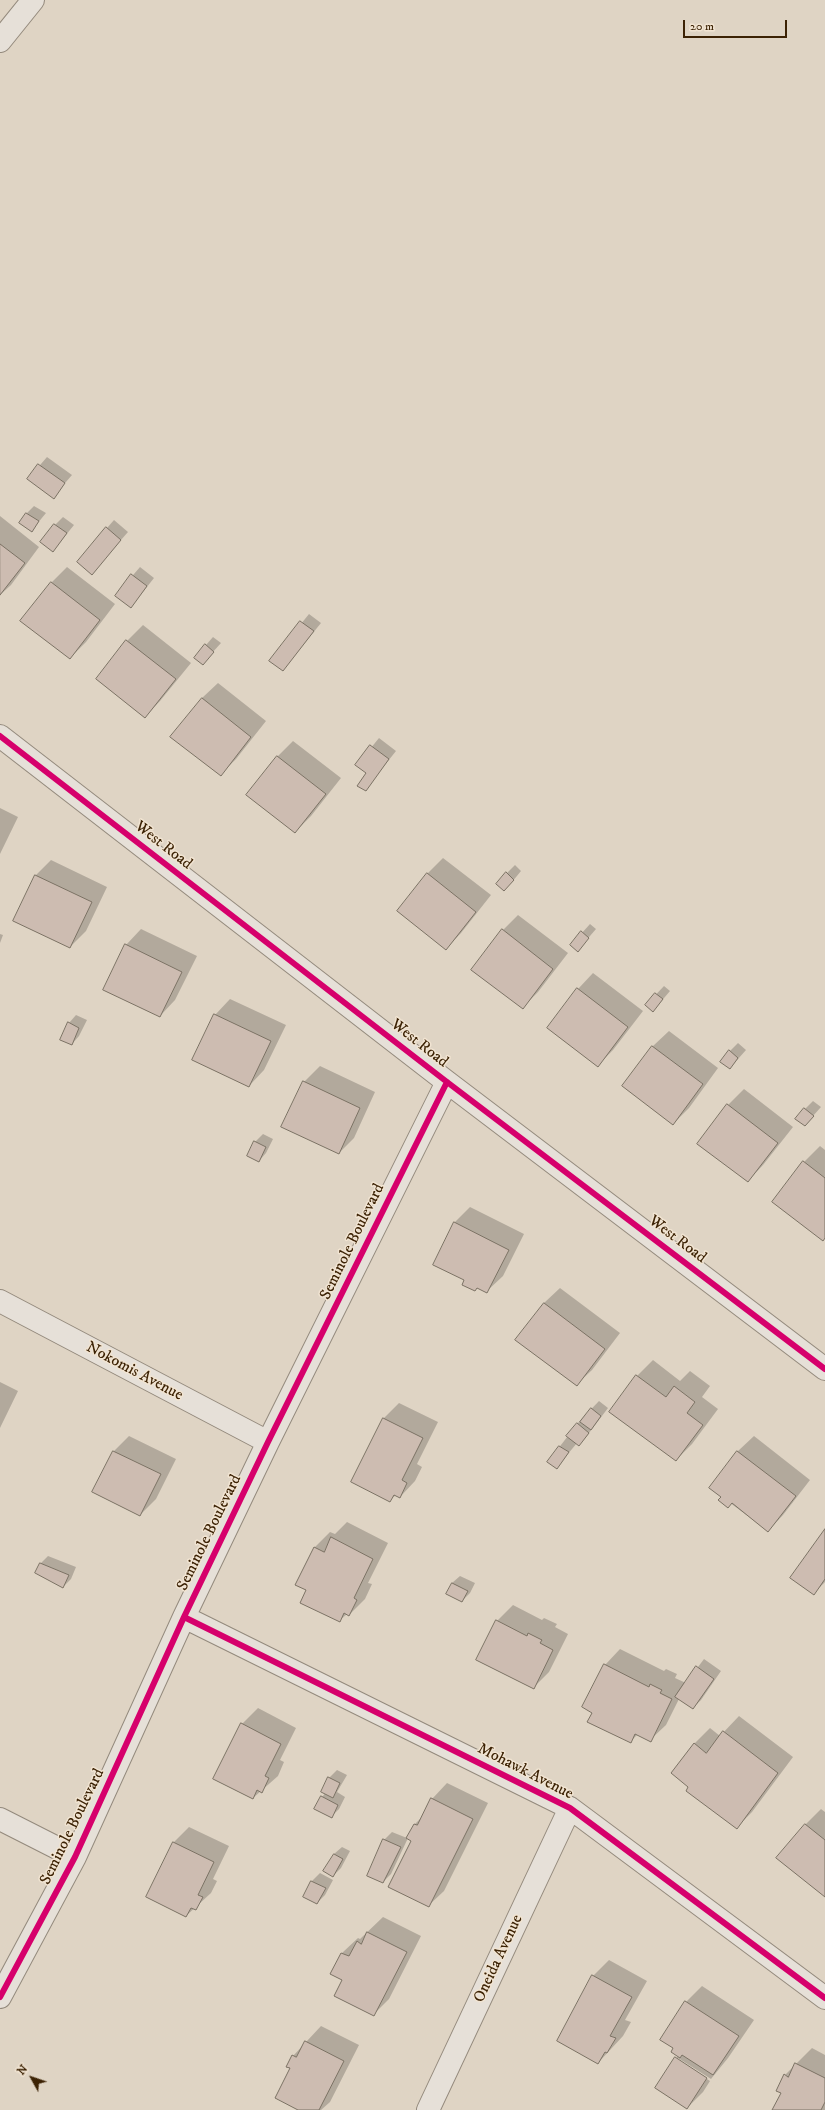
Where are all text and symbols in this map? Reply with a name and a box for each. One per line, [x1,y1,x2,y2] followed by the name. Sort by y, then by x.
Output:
[685,12,789,38] scale bar
[690,19,714,34] text: 20 m
[130,818,196,874] street label: West Road
[386,1016,452,1072] street label: West Road
[317,1181,389,1303] street label: Seminole Boulevard
[644,1212,710,1268] street label: West Road
[82,1338,186,1406] street label: Nokomis Avenue
[174,1472,246,1594] street label: Seminole Boulevard
[474,1740,576,1804] street label: Mohawk Avenue
[37,1766,109,1888] street label: Seminole Boulevard
[470,1912,528,2006] street label: Oneida Avenue
[12,2058,52,2098] north arrow
[15,2062,31,2078] text: N

